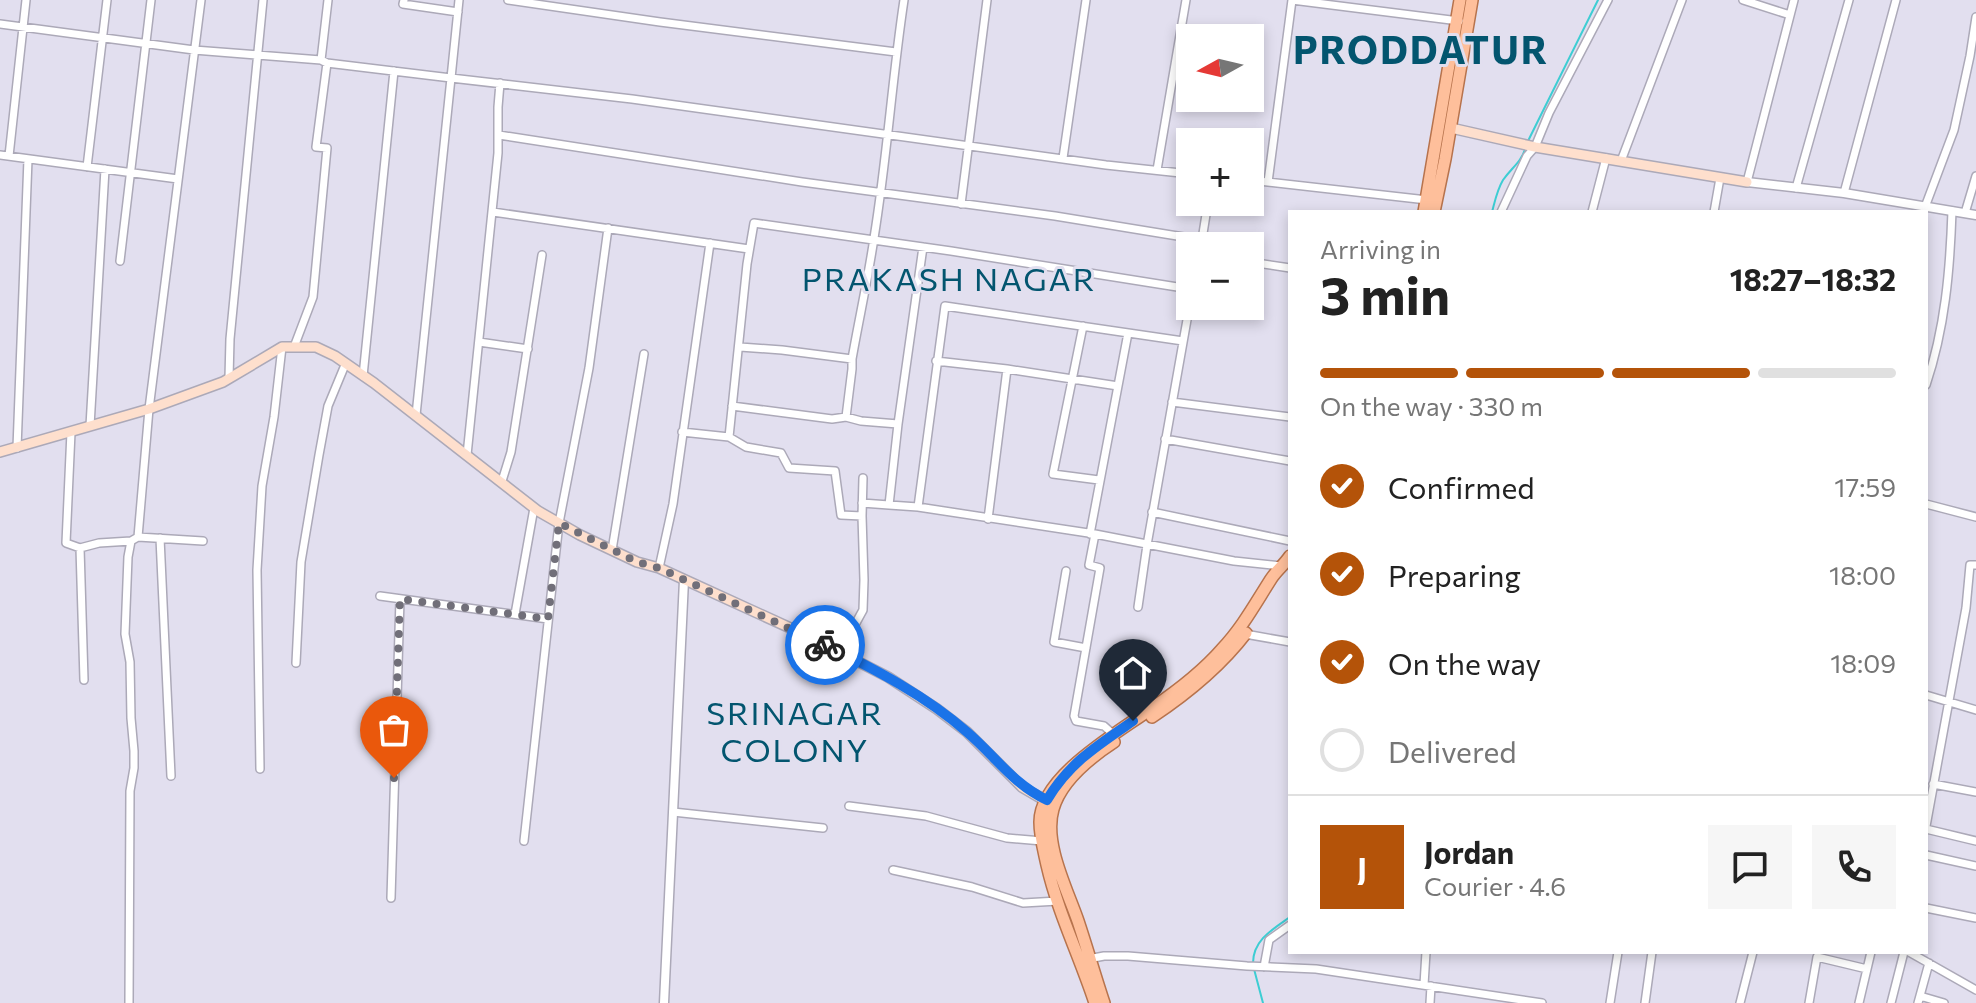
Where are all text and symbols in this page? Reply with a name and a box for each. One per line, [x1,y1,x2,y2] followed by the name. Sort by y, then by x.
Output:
[1176,24,1264,112] north arrow
[1176,24,1264,320] map controls
[1293,25,1549,72] district label: PRODDATUR
[1176,128,1264,216] button: +
[1176,232,1264,320] button: −
[1320,233,1441,264] text: Arriving in
[802,258,1096,298] district label: PRAKASH NAGAR
[1730,260,1896,297] text: 18:27–18:32
[1320,262,1450,326] text: 3 min
[1320,390,1543,421] text: On the way · 330 m
[1320,464,1364,508] icon: check
[1388,468,1535,505] text: Confirmed
[1834,471,1896,502] text: 17:59
[1320,552,1364,596] icon: check
[1388,556,1521,593] text: Preparing
[1829,559,1896,590] text: 18:00
[785,605,865,685] courier
[803,623,847,667] icon: bike
[1099,639,1167,721] pin
[1320,640,1364,684] icon: check
[1388,644,1541,681] text: On the way
[1830,647,1896,678] text: 18:09
[1111,651,1155,695] icon: home
[706,692,884,769] district label: SRINAGAR COLONY
[360,696,428,778] pin
[372,708,416,752] icon: bag
[1388,732,1517,769] text: Delivered
[1708,825,1792,909] button: chat
[1812,825,1896,909] button: phone
[1424,833,1514,870] text: Jordan
[1357,849,1367,886] text: J
[1424,870,1566,901] text: Courier · 4.6

